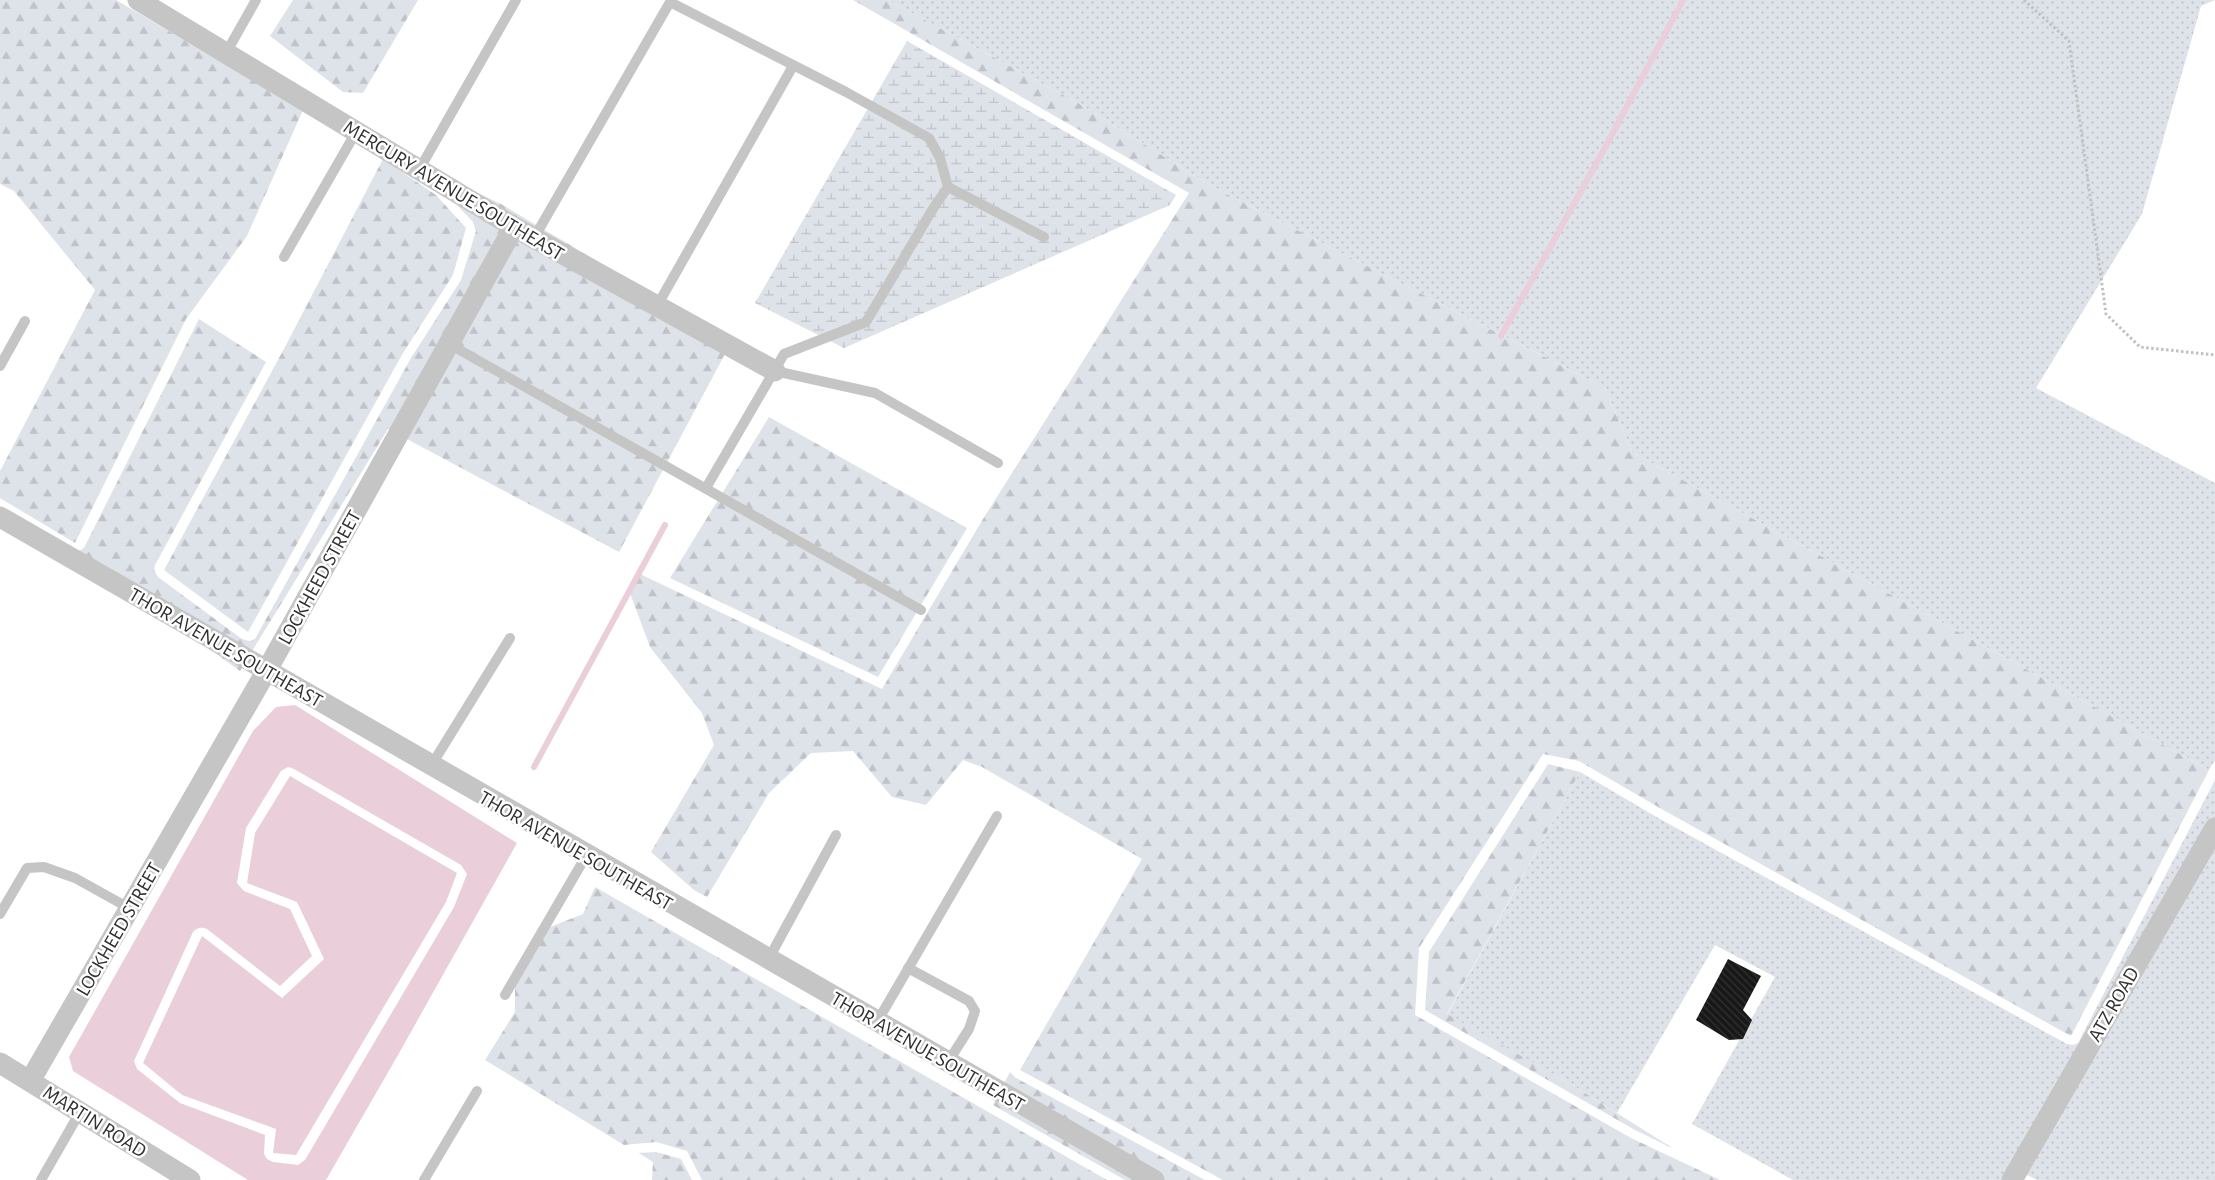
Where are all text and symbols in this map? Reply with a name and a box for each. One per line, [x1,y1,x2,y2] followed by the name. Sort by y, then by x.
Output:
[340,117,567,265] street label: MERCURY AVENUE SOUTHEAST
[275,507,365,648] street label: LOCKHEED STREET
[125,584,326,712] street label: THOR AVENUE SOUTHEAST
[475,787,676,915] street label: THOR AVENUE SOUTHEAST
[73,859,165,999] street label: LOCKHEED STREET
[2085,964,2143,1045] street label: ATZ ROAD
[827,988,1028,1116] street label: THOR AVENUE SOUTHEAST
[39,1082,150,1162] street label: MARTIN ROAD

